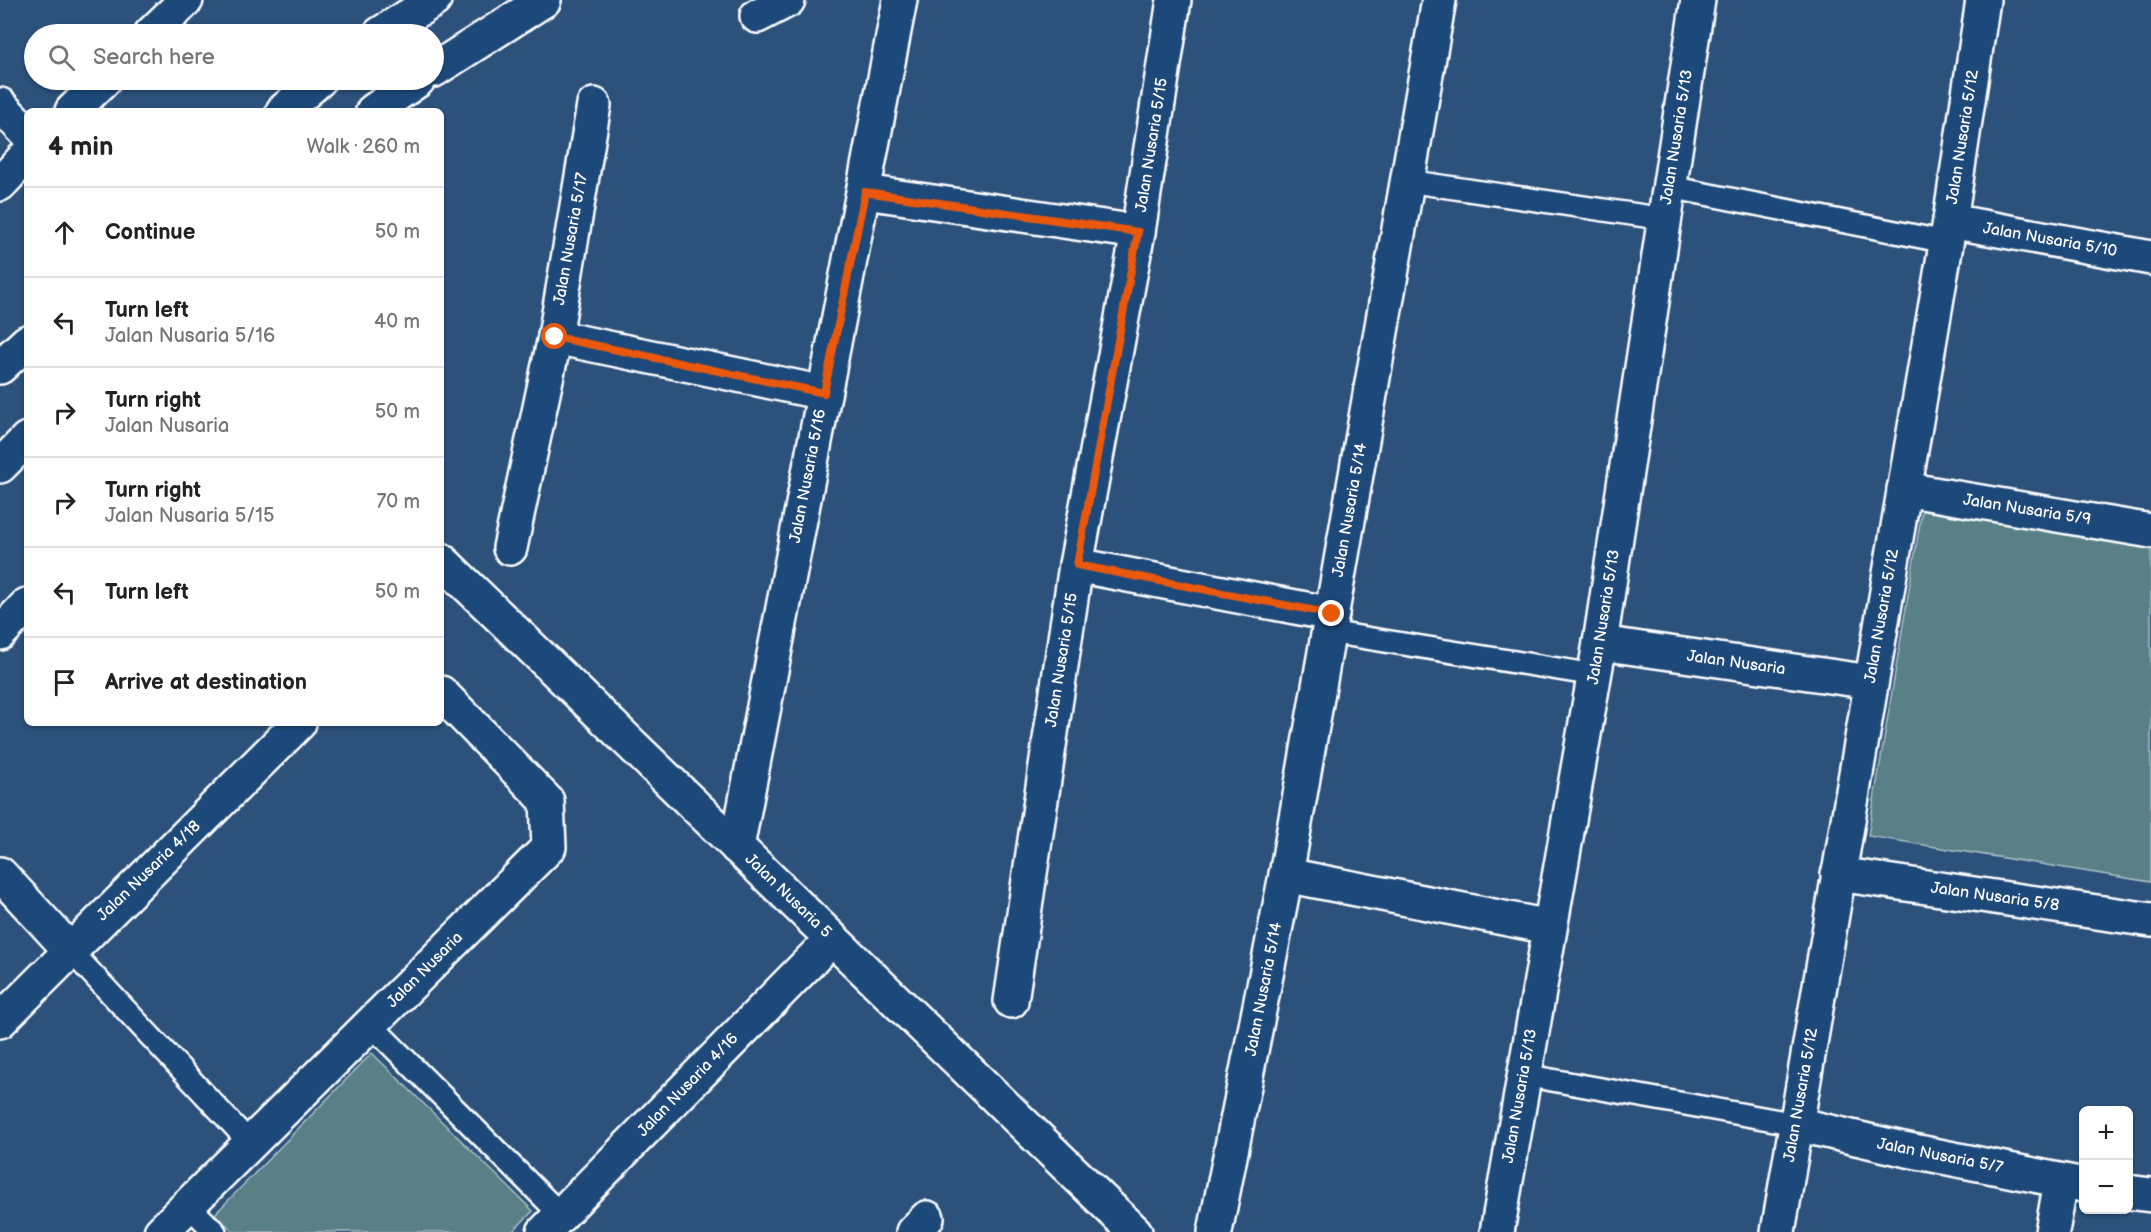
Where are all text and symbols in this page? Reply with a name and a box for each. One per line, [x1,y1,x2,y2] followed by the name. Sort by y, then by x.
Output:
[24,24,444,90] search box
[45,41,78,74] icon: search
[93,44,215,71] text: Search here
[1657,68,1697,206] street label: Jalan Nusaria 5/13
[1943,68,1983,206] street label: Jalan Nusaria 5/12
[1132,77,1172,213] street label: Jalan Nusaria 5/15
[48,132,113,163] text: 4 min
[307,135,420,159] text: Walk · 260 m
[550,171,592,307] street label: Jalan Nusaria 5/17
[48,216,81,249] icon: ahead
[105,219,195,246] text: Continue
[1981,219,2119,261] street label: Jalan Nusaria 5/10
[375,220,420,244] text: 50 m
[105,297,189,324] text: Turn left
[48,306,81,339] icon: left
[374,310,420,334] text: 40 m
[541,323,567,349] route start
[105,324,275,348] text: Jalan Nusaria 5/16
[105,387,201,414] text: Turn right
[48,396,81,429] icon: right
[375,400,420,424] text: 50 m
[786,407,830,545] street label: Jalan Nusaria 5/16
[105,414,229,438] text: Jalan Nusaria
[1329,441,1371,579] street label: Jalan Nusaria 5/14
[105,477,201,504] text: Turn right
[48,486,81,519] icon: right
[376,490,420,514] text: 70 m
[1962,490,2092,530] street label: Jalan Nusaria 5/9
[105,504,274,528] text: Jalan Nusaria 5/15
[1861,547,1903,685] street label: Jalan Nusaria 5/12
[1584,548,1624,686] street label: Jalan Nusaria 5/13
[48,576,81,609] icon: left
[105,579,189,606] text: Turn left
[375,580,420,604] text: 50 m
[1042,592,1082,728] street label: Jalan Nusaria 5/15
[1318,600,1344,626] route end
[1685,647,1787,679] street label: Jalan Nusaria
[48,666,81,699] icon: arrive
[105,669,307,696] text: Arrive at destination
[93,817,205,925] street label: Jalan Nusaria 4/18
[741,850,835,942] street label: Jalan Nusaria 5
[1930,879,2060,915] street label: Jalan Nusaria 5/8
[1242,920,1286,1058] street label: Jalan Nusaria 5/14
[383,928,467,1012] street label: Jalan Nusaria
[1780,1026,1822,1164] street label: Jalan Nusaria 5/12
[1499,1027,1541,1165] street label: Jalan Nusaria 5/13
[634,1029,742,1141] street label: Jalan Nusaria 4/16
[2079,1106,2133,1214] map controls
[2079,1106,2133,1160] button: +
[1875,1134,2005,1178] street label: Jalan Nusaria 5/7
[2079,1160,2133,1214] button: −

